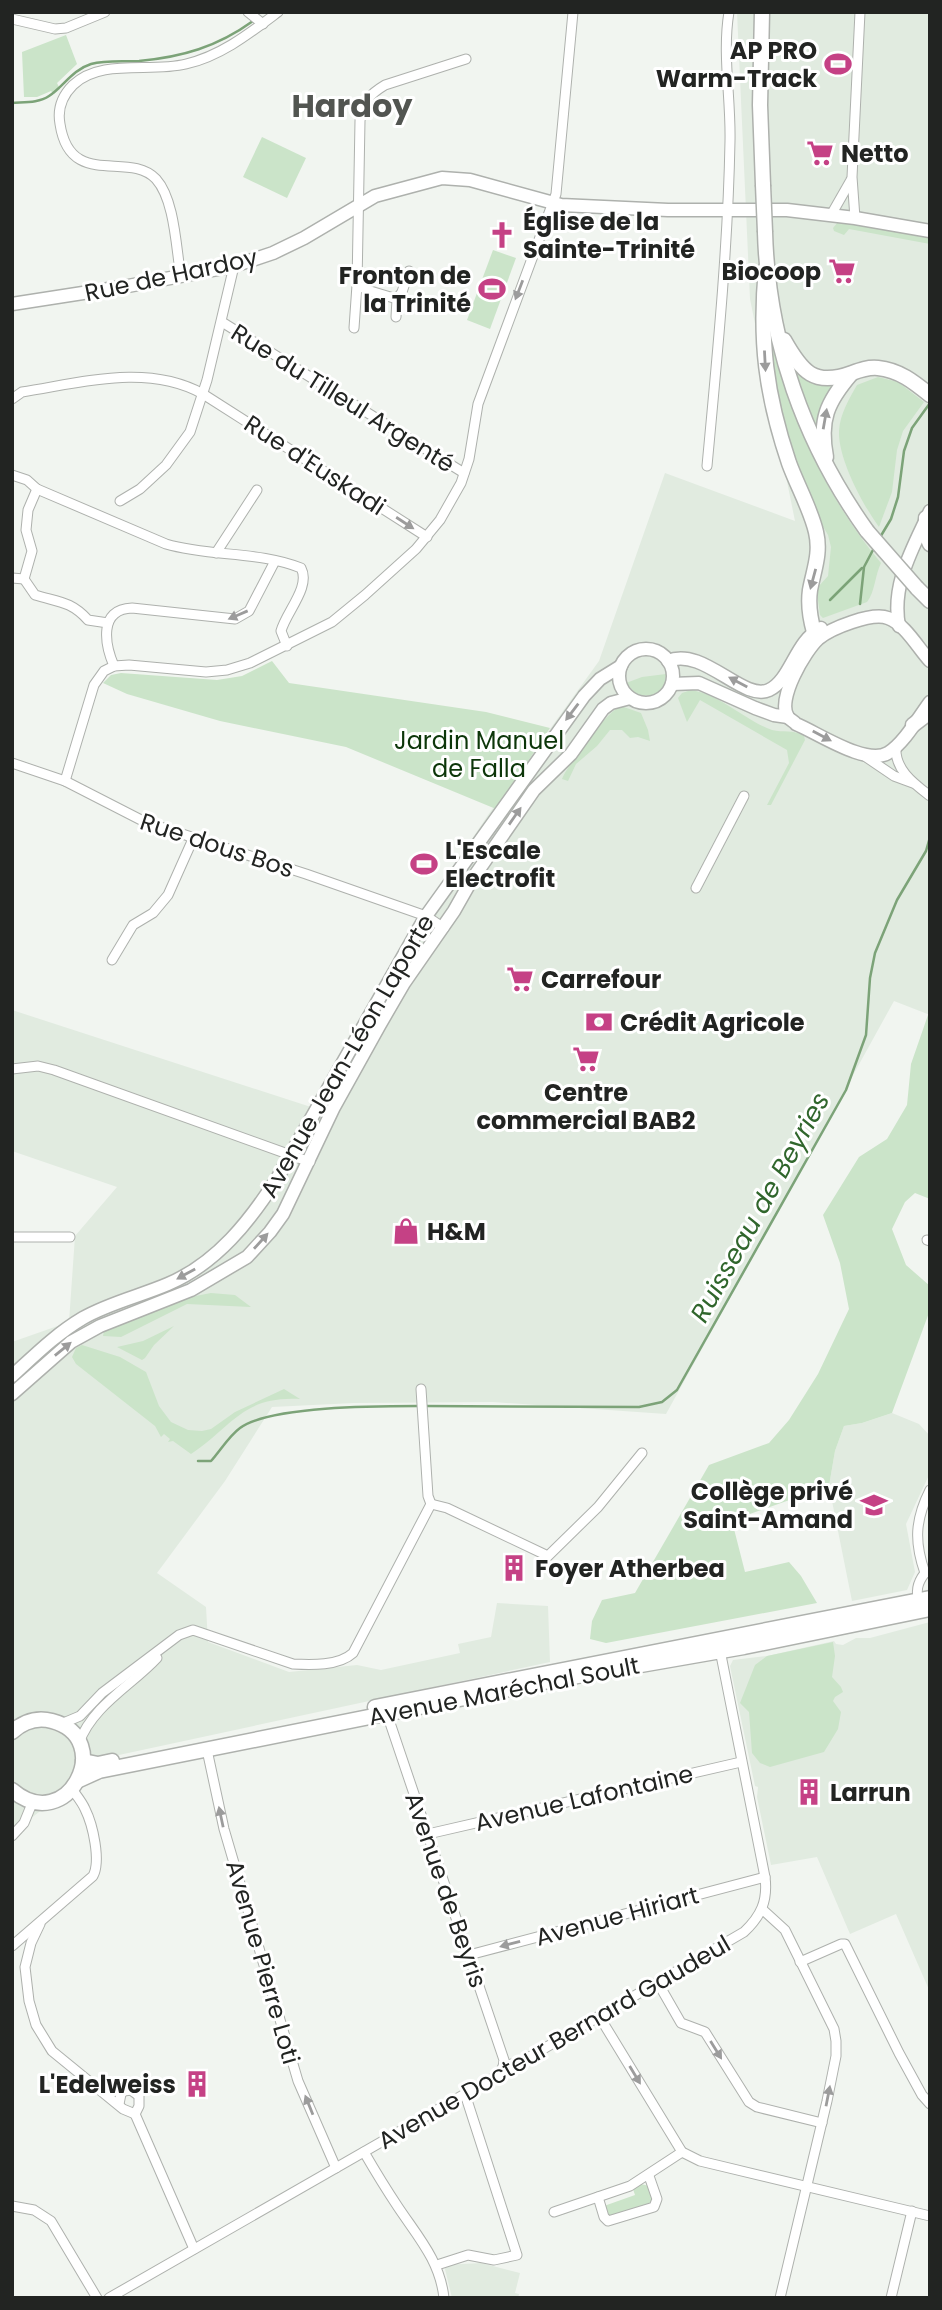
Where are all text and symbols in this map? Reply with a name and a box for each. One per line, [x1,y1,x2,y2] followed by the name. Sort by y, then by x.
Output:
[656,34,817,95] place label: AP PRO Warm-Track
[823,49,853,79] sports icon: AP PRO Warm-Track
[291,83,413,128] district label: Hardoy
[841,137,909,170] place label: Netto
[805,138,835,168] supermarket icon: Netto
[523,205,695,266] place label: Église de la Sainte-Trinité
[487,220,517,250] church icon: Église de la Sainte-Trinité
[82,241,261,309] street label: Rue de Hardoy
[721,255,821,288] place label: Biocoop
[827,256,857,286] supermarket icon: Biocoop
[339,259,471,320] place label: Fronton de la Trinité
[477,274,507,304] sports icon: Fronton de la Trinité
[513,280,524,301] one-way arrow
[225,316,461,480] street label: Rue du Tilleul Argenté
[759,350,770,372] one-way arrow
[238,407,392,523] street label: Rue d'Euskadi
[820,408,831,430] one-way arrow
[395,516,414,529] one-way arrow
[807,568,818,590] one-way arrow
[227,610,248,621] one-way arrow
[728,676,747,688] one-way arrow
[565,703,579,722] one-way arrow
[394,724,564,785] park label: Jardin Manuel de Falla
[812,731,832,742] one-way arrow
[136,805,298,885] street label: Rue dous Bos
[509,806,522,826] one-way arrow
[445,834,555,895] place label: L'Escale Electrofit
[409,849,439,879] sports icon: L'Escale Electrofit
[252,908,442,1204] street label: Avenue Jean-Léon Laporte
[541,963,661,996] place label: Carrefour
[505,964,535,994] supermarket icon: Carrefour
[620,1006,805,1039] place label: Crédit Agricole
[584,1007,614,1037] bank icon: Crédit Agricole
[571,1044,601,1074] supermarket icon: Centre commercial BAB2
[477,1076,695,1137] place label: Centre commercial BAB2
[682,1085,838,1329] water label: Ruisseau de Beyries
[427,1215,486,1248] place label: H&M
[391,1216,421,1246] shop icon: H&M
[253,1232,269,1250] one-way arrow
[176,1268,196,1280] one-way arrow
[55,1342,72,1357] one-way arrow
[683,1475,853,1536] place label: Collège privé Saint-Amand
[859,1490,889,1520] school or university icon: Collège privé Saint-Amand
[535,1552,725,1585] place label: Foyer Atherbea
[499,1553,529,1583] building icon: Foyer Atherbea
[366,1649,642,1733] street label: Avenue Maréchal Soult
[472,1757,696,1839] street label: Avenue Lafontaine
[830,1776,911,1809] place label: Larrun
[794,1777,824,1807] building icon: Larrun
[397,1788,495,1992] street label: Avenue de Beyris
[216,1806,227,1828] one-way arrow
[218,1856,308,2068] street label: Avenue Pierre Loti
[532,1878,702,1954] street label: Avenue Hiriart
[372,1927,736,2157] street label: Avenue Docteur Bernard Gaudeul
[499,1939,521,1950] one-way arrow
[710,2041,723,2060] one-way arrow
[628,2065,641,2084] one-way arrow
[39,2068,176,2101] place label: L'Edelweiss
[182,2069,212,2099] building icon: L'Edelweiss
[823,2085,834,2107] one-way arrow
[303,2095,314,2116] one-way arrow

